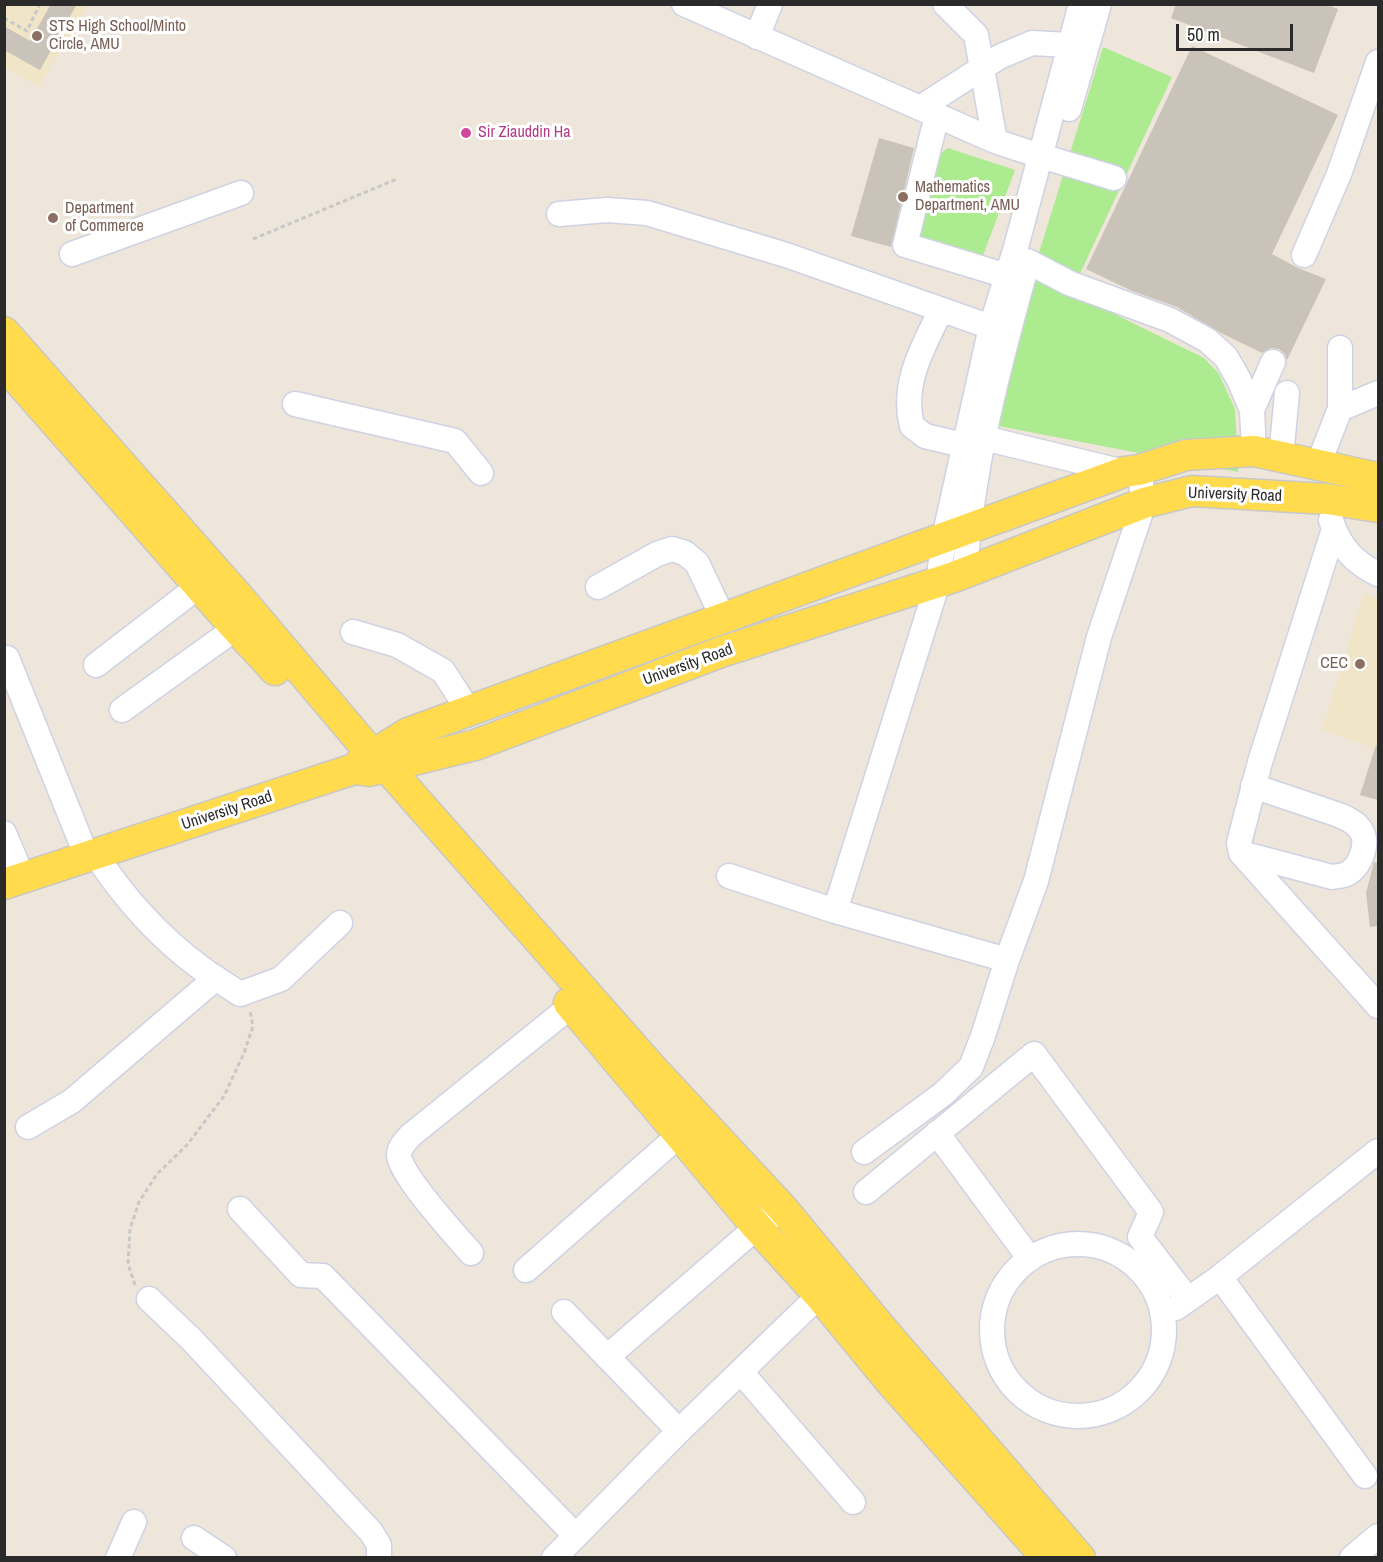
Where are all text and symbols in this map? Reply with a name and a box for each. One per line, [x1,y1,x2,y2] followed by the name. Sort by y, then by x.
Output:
[1179,12,1296,50] scale bar
[49,17,186,55] place label: STS High School/Minto Circle, AMU
[1187,22,1220,47] text: 50 m
[30,29,44,43] marker: STS High School/Minto Circle, AMU
[478,123,571,143] place label: Sir Ziauddin Ha
[459,126,473,140] marker: Sir Ziauddin Ha
[915,178,1020,216] place label: Mathematics Department, AMU
[896,190,910,204] marker: Mathematics Department, AMU
[65,199,144,237] place label: Department of Commerce
[46,211,60,225] marker: Department of Commerce
[1188,484,1282,506] street label: University Road
[641,640,735,690] street label: University Road
[1320,654,1348,674] place label: CEC
[1353,657,1367,671] marker: CEC
[179,787,275,835] street label: University Road

